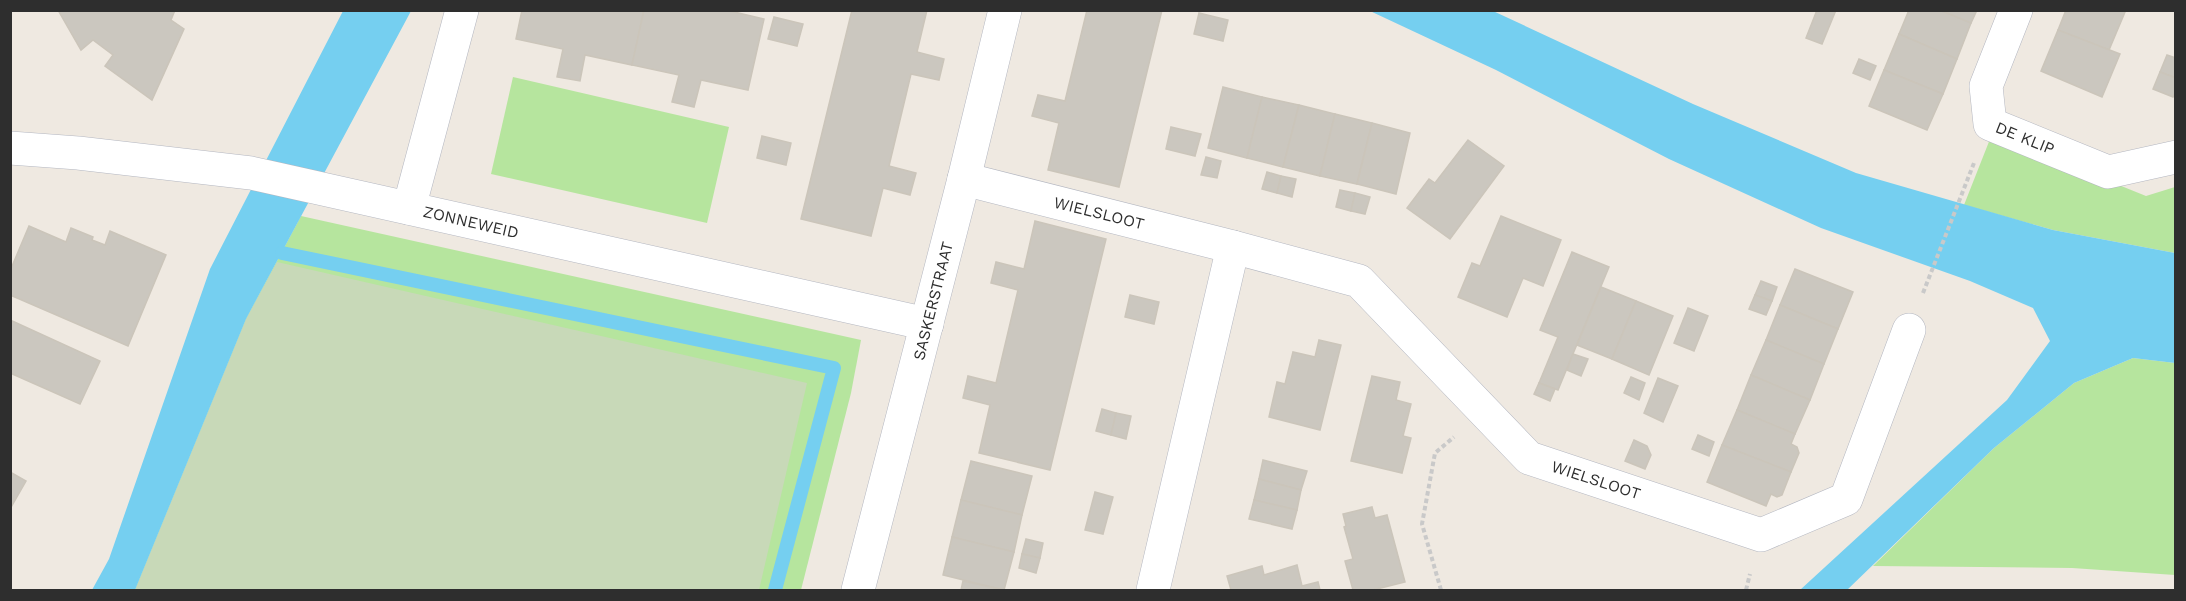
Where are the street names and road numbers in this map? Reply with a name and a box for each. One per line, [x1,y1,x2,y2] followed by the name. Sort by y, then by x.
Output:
[1993,118,2057,158] street label: DE KLIP
[1052,193,1147,233] street label: WIELSLOOT
[421,202,521,242] street label: ZONNEWEID
[909,239,957,362] street label: SASKERSTRAAT
[1549,457,1643,503] street label: WIELSLOOT

